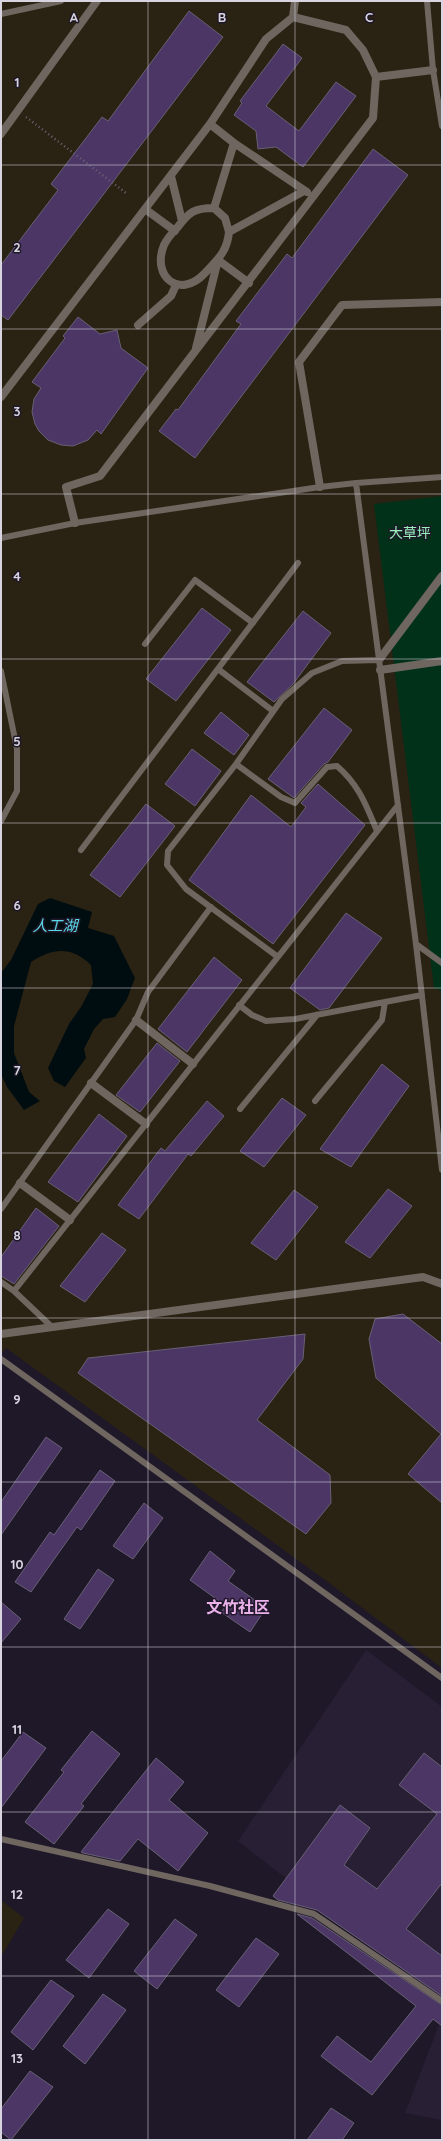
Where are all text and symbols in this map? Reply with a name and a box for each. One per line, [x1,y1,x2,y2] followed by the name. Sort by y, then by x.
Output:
[70,9,79,25] text: A
[218,9,226,25] text: B
[365,9,373,25] text: C
[14,74,20,90] text: 1
[13,239,21,255] text: 2
[14,403,21,419] text: 3
[389,524,431,542] park label: 大草坪
[13,568,21,584] text: 4
[13,733,21,749] text: 5
[13,897,21,913] text: 6
[32,916,79,935] water label: 人工湖
[13,1062,21,1078] text: 7
[13,1227,21,1243] text: 8
[13,1391,21,1407] text: 9
[10,1556,24,1572] text: 10
[206,1597,270,1617] district label: 文竹社区
[12,1721,22,1737] text: 11
[11,1886,23,1902] text: 12
[11,2050,23,2066] text: 13

